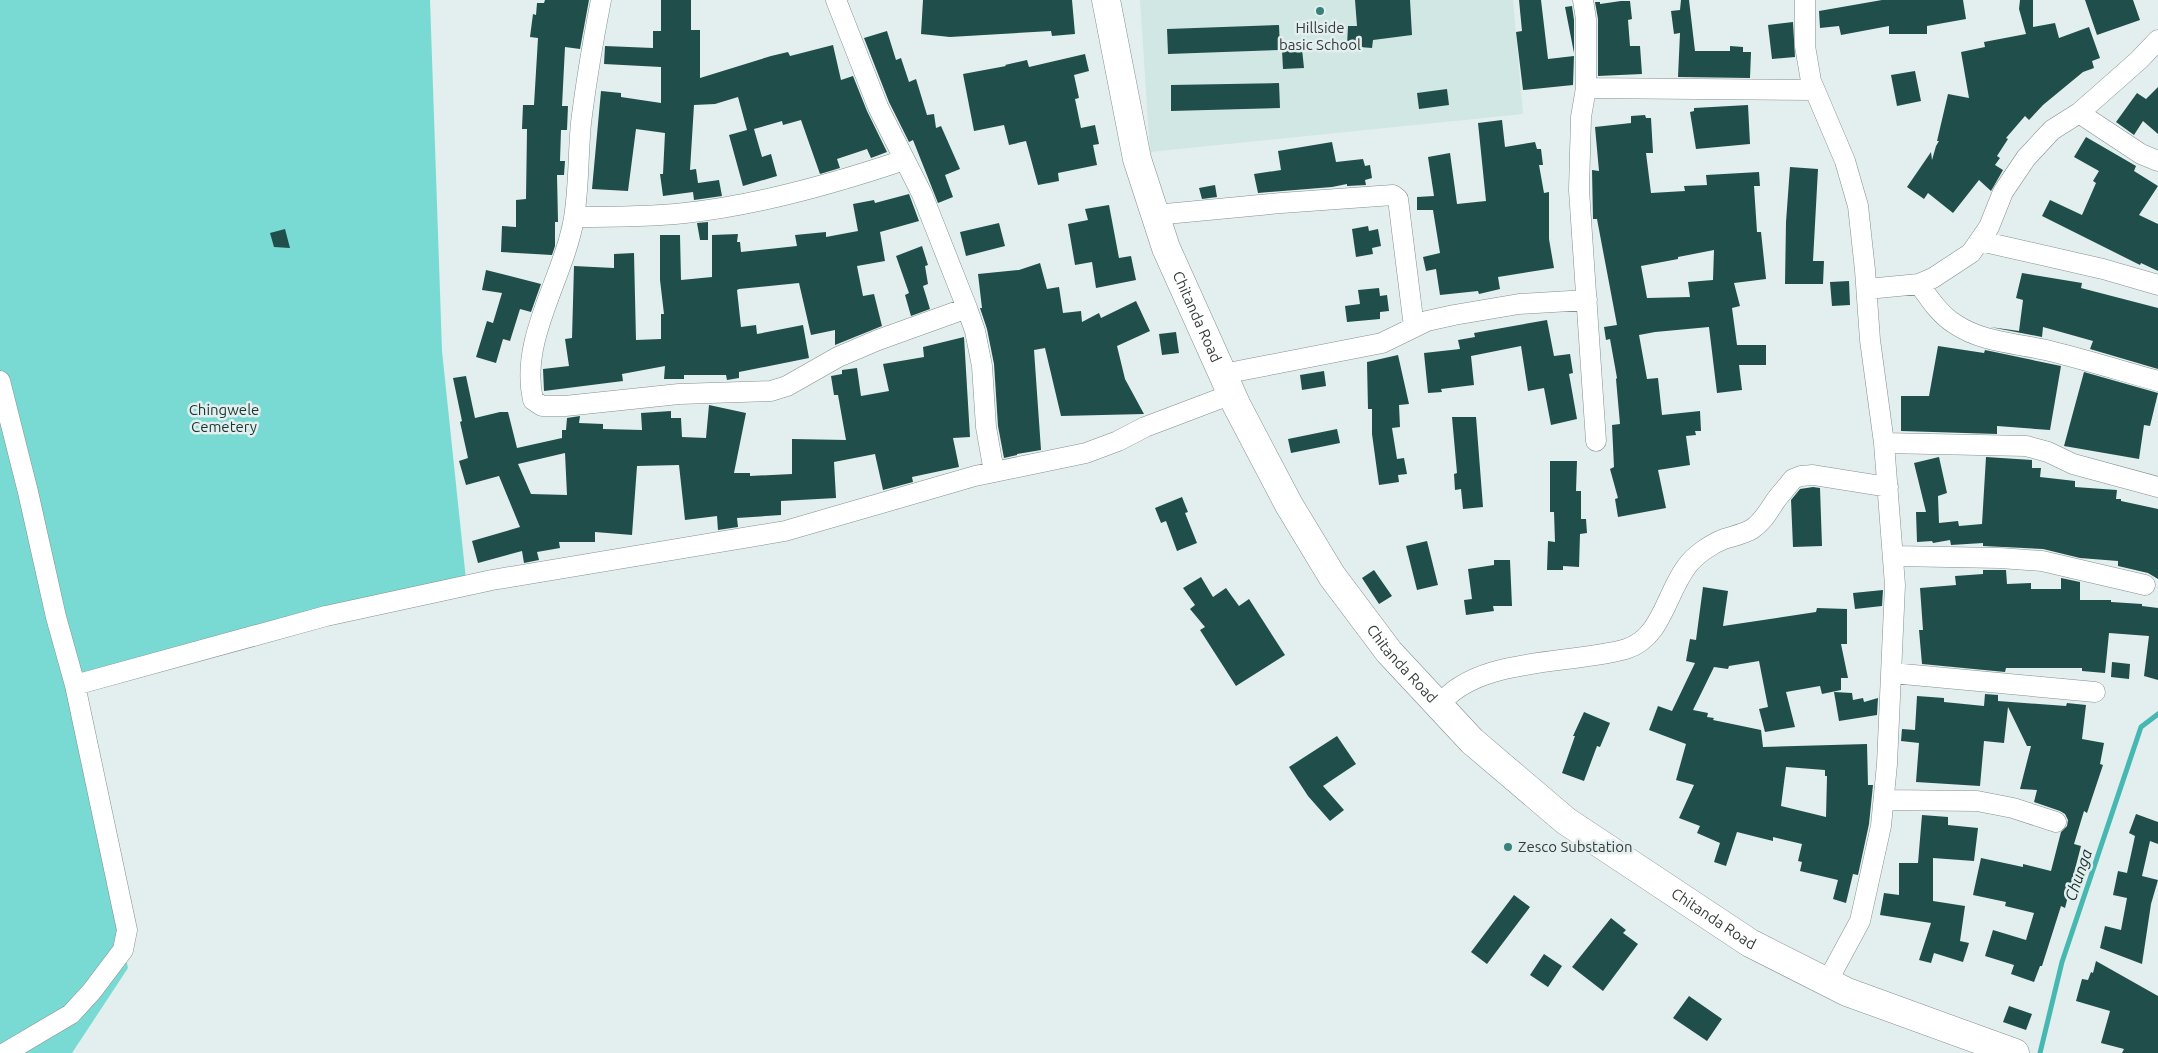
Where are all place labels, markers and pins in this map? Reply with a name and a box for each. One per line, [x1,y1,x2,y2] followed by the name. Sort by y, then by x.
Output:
[1314,5,1326,17] marker: Hillside basic School
[1279,19,1361,53] place label: Hillside basic School
[1518,838,1633,855] place label: Zesco Substation
[1502,841,1514,853] marker: Zesco Substation

